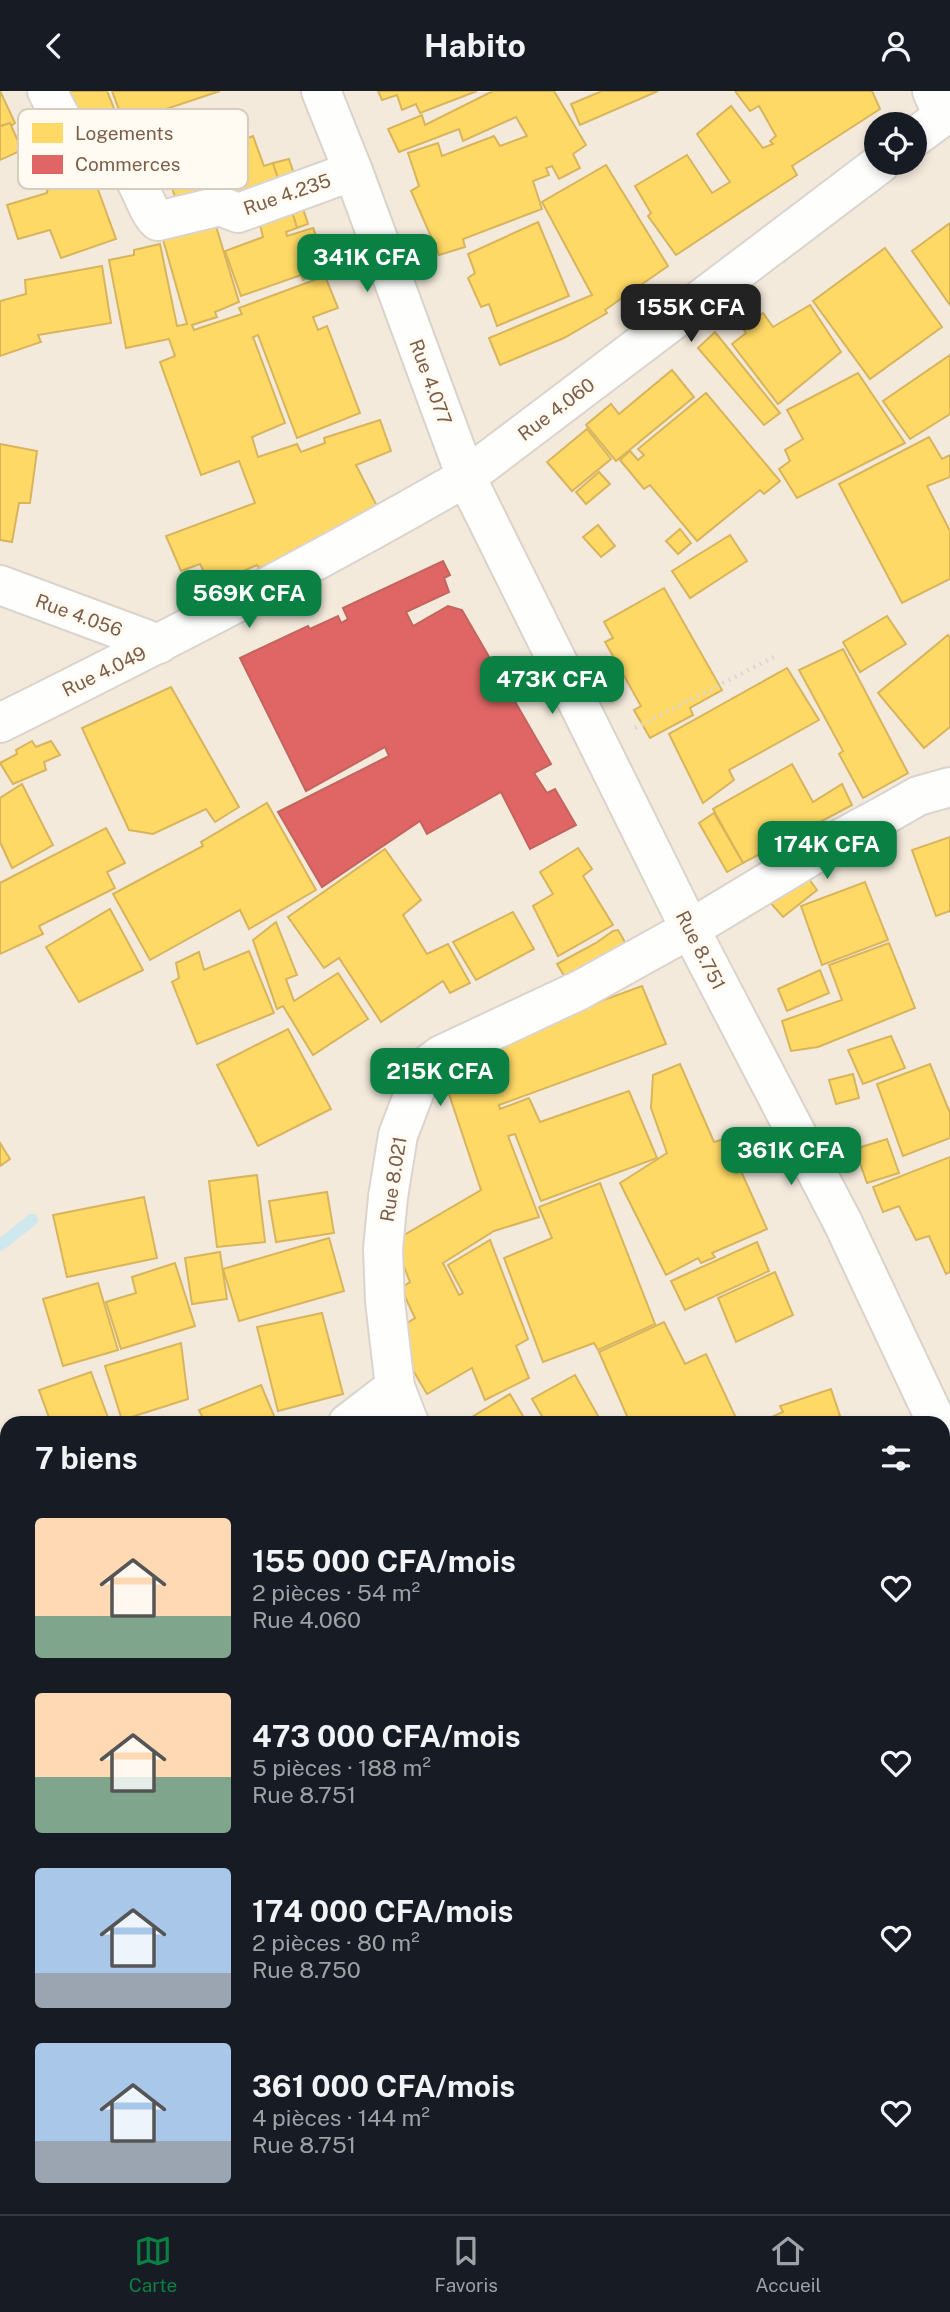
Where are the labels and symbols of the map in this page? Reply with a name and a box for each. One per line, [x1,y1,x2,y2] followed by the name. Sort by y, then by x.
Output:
[18,109,248,189] legend
[75,122,173,144] text: Logements
[75,153,180,175] text: Commerces
[240,169,334,219] street label: Rue 4.235
[295,235,439,294] pin: 341K CFA
[619,285,763,344] pin: 155K CFA
[405,336,457,428] street label: Rue 4.077
[513,373,599,445] street label: Rue 4.060
[177,571,321,630] pin: 569K CFA
[33,589,125,641] street label: Rue 4.056
[58,641,150,701] street label: Rue 4.049
[480,657,624,716] pin: 473K CFA
[755,821,899,881] pin: 174K CFA
[672,907,730,993] street label: Rue 8.751
[368,1049,512,1108] pin: 215K CFA
[719,1127,863,1187] pin: 361K CFA
[375,1135,411,1223] street label: Rue 8.021

